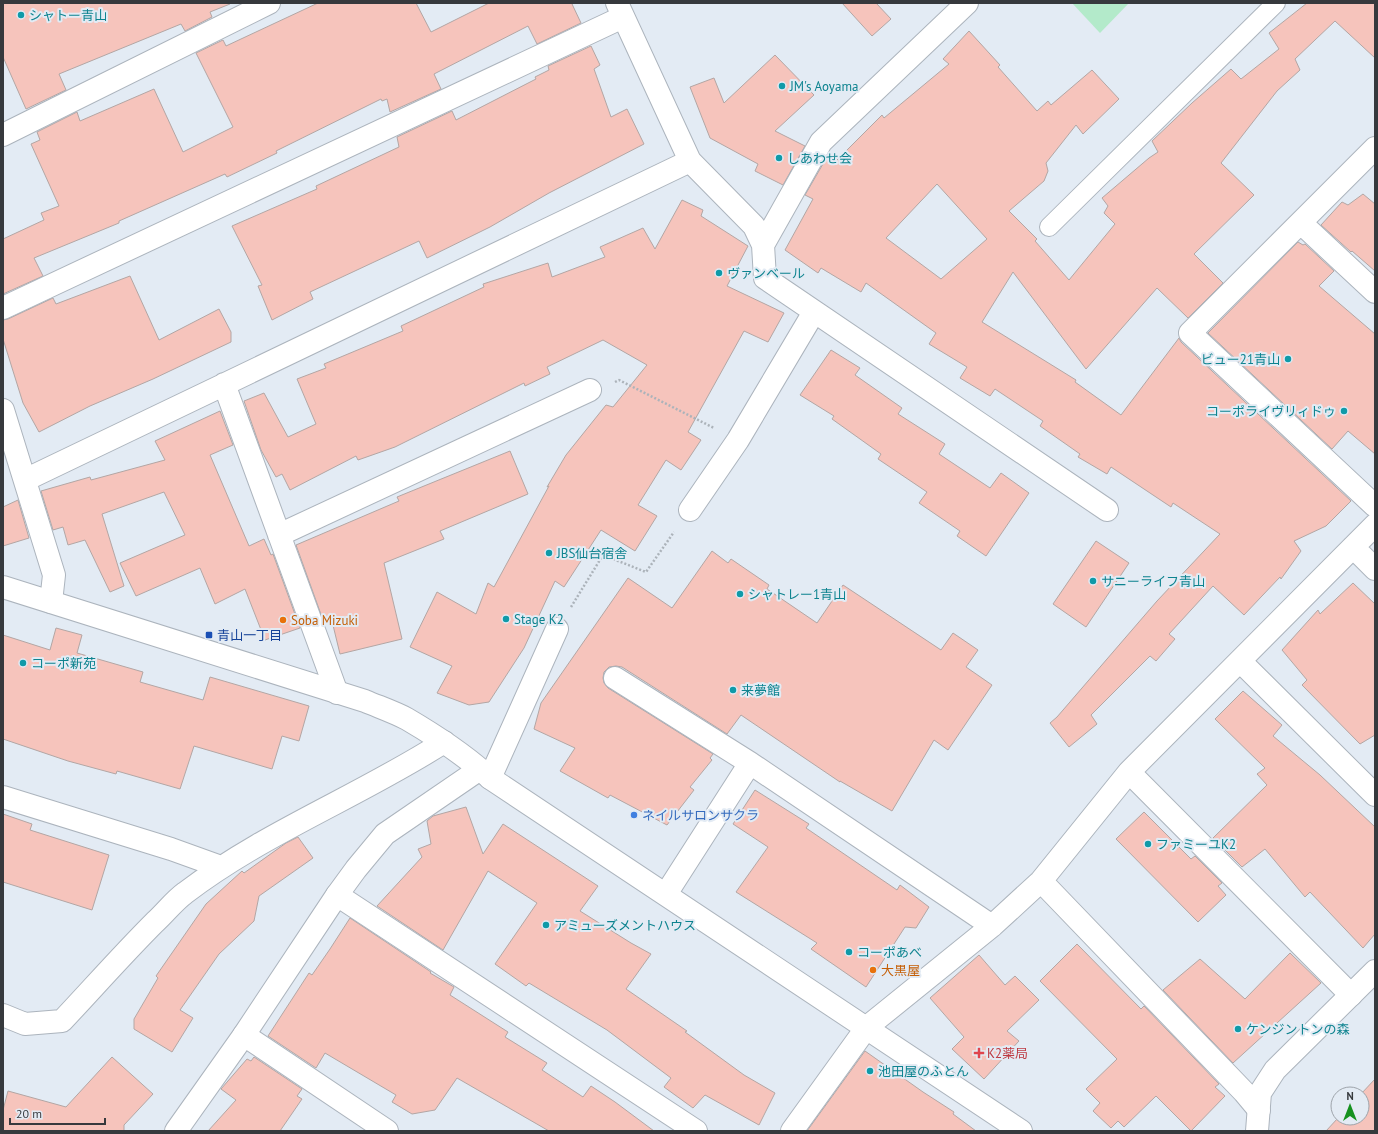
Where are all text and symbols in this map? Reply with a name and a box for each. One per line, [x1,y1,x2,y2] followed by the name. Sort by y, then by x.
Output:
[29,7,107,24] place label: シャトー青山
[16,10,26,20] marker: シャトー青山
[789,78,858,95] place label: JM's Aoyama
[777,81,787,91] marker: JM's Aoyama
[787,150,852,167] place label: しあわせ会
[774,153,784,163] marker: しあわせ会
[727,265,805,282] place label: ヴァンベール
[714,268,724,278] marker: ヴァンベール
[1201,351,1280,368] place label: ビュー21青山
[1283,354,1293,364] marker: ビュー21青山
[1206,403,1336,420] place label: コーポライヴリィドゥ
[1339,406,1349,416] marker: コーポライヴリィドゥ
[556,545,627,562] place label: JBS仙台宿舎
[544,548,554,558] marker: JBS仙台宿舎
[1101,573,1205,590] place label: サニーライフ青山
[1088,576,1098,586] marker: サニーライフ青山
[748,586,846,603] place label: シャトレー1青山
[735,589,745,599] marker: シャトレー1青山
[514,611,564,628] place label: Stage K2
[291,612,358,629] place label: Soba Mizuki
[501,614,511,624] marker: Stage K2
[278,615,288,625] marker: Soba Mizuki
[217,627,282,644] place label: 青山一丁目
[204,630,214,640] marker: 青山一丁目
[31,655,96,672] place label: コーポ新苑
[18,658,28,668] marker: コーポ新苑
[741,682,780,699] place label: 来夢館
[728,685,738,695] marker: 来夢館
[642,807,759,824] place label: ネイルサロンサクラ
[629,810,639,820] marker: ネイルサロンサクラ
[1156,836,1236,853] place label: ファミーユK2
[1143,839,1153,849] marker: ファミーユK2
[554,917,696,934] place label: アミューズメントハウス
[541,920,551,930] marker: アミューズメントハウス
[857,944,922,961] place label: コーポあべ
[844,947,854,957] marker: コーポあべ
[881,962,920,979] place label: 大黒屋
[868,965,878,975] marker: 大黒屋
[1246,1021,1350,1038] place label: ケンジントンの森
[1233,1024,1243,1034] marker: ケンジントンの森
[987,1045,1028,1062] place label: K2薬局
[974,1048,984,1058] marker: K2薬局
[878,1063,969,1080] place label: 池田屋のふとん
[865,1066,875,1076] marker: 池田屋のふとん
[1330,1086,1370,1126] north arrow
[1346,1089,1354,1103] text: N
[10,1100,105,1126] scale bar
[16,1106,42,1121] text: 20 m

